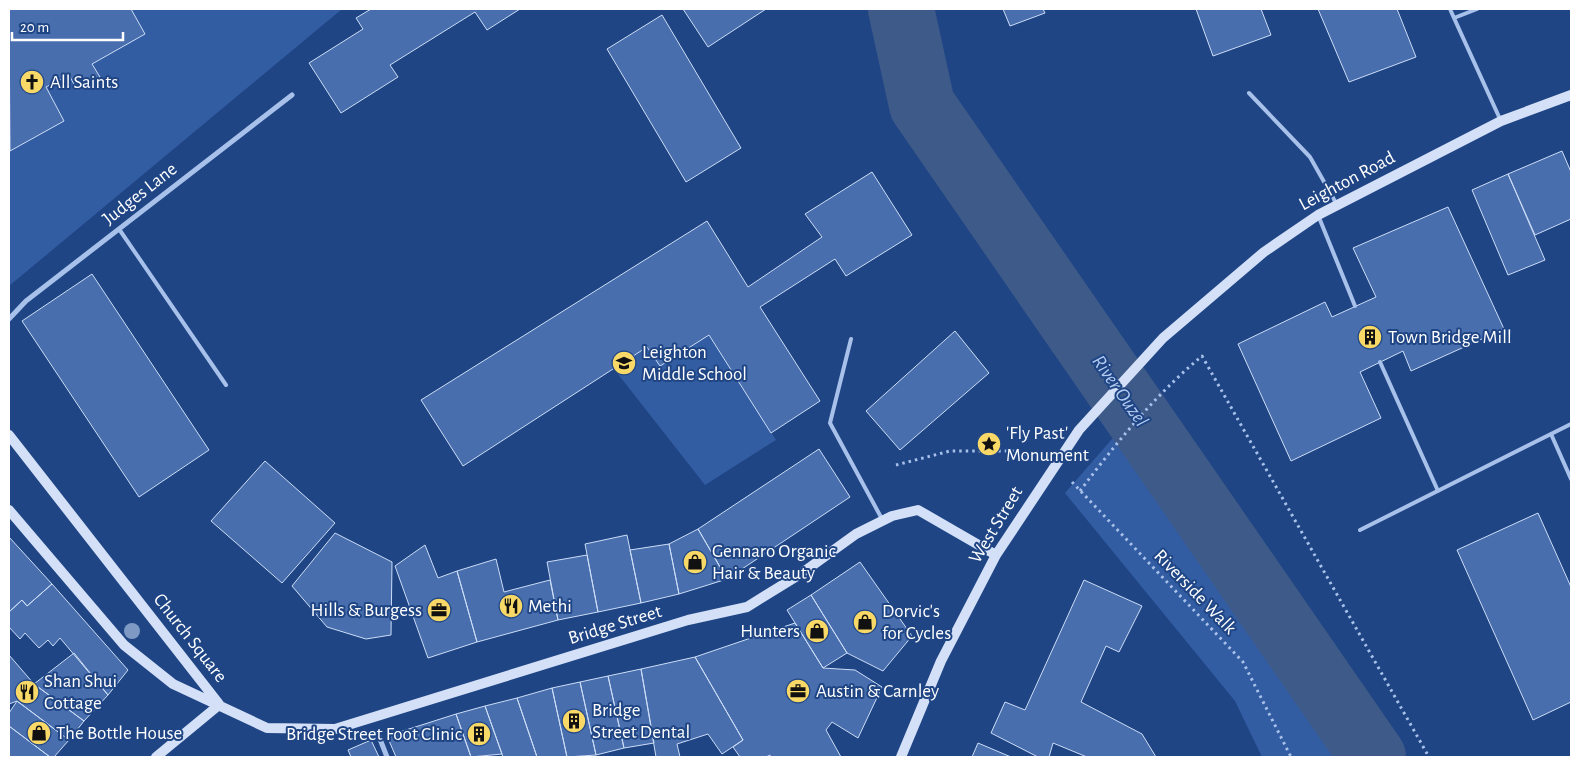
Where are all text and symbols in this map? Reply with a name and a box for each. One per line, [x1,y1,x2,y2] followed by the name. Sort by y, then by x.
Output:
[12,10,124,42] scale bar
[20,20,49,35] text: 20 m
[19,69,45,95] church icon: All Saints
[50,73,118,92] place label: All Saints
[1296,148,1398,214] street label: Leighton Road
[99,159,181,229] street label: Judges Lane
[1357,324,1383,350] building icon: Town Bridge Mill
[1388,328,1512,347] place label: Town Bridge Mill
[642,343,747,384] place label: Leighton Middle School
[611,350,637,376] school or university icon: Leighton Middle School
[1088,352,1152,430] water label: River Ouzel
[1006,424,1089,465] place label: 'Fly Past' Monument
[976,431,1002,457] place icon: 'Fly Past' Monument
[966,483,1026,567] street label: West Street
[712,542,836,583] place label: Gennaro Organic Hair & Beauty
[1150,546,1240,638] street label: Riverside Walk
[682,549,708,575] shop icon: Gennaro Organic Hair & Beauty
[150,590,230,686] street label: Church Square
[498,593,524,619] restaurant icon: Methi
[426,597,452,623] office icon: Hills & Burgess
[528,597,572,616] place label: Methi
[311,601,422,620] place label: Hills & Burgess
[566,602,664,648] street label: Bridge Street
[882,602,951,643] place label: Dorvic's for Cycles
[852,609,878,635] shop icon: Dorvic's for Cycles
[804,618,830,644] shop icon: Hunters
[740,622,800,641] place label: Hunters
[44,672,117,713] place label: Shan Shui Cottage
[785,678,811,704] office icon: Austin & Carnley
[14,679,40,705] restaurant icon: Shan Shui Cottage
[816,682,939,701] place label: Austin & Carnley
[592,701,690,742] place label: Bridge Street Dental
[561,708,587,734] building icon: Bridge Street Dental
[26,720,52,746] shop icon: The Bottle House
[466,721,492,747] building icon: Bridge Street Foot Clinic
[56,724,182,743] place label: The Bottle House
[286,725,462,744] place label: Bridge Street Foot Clinic

